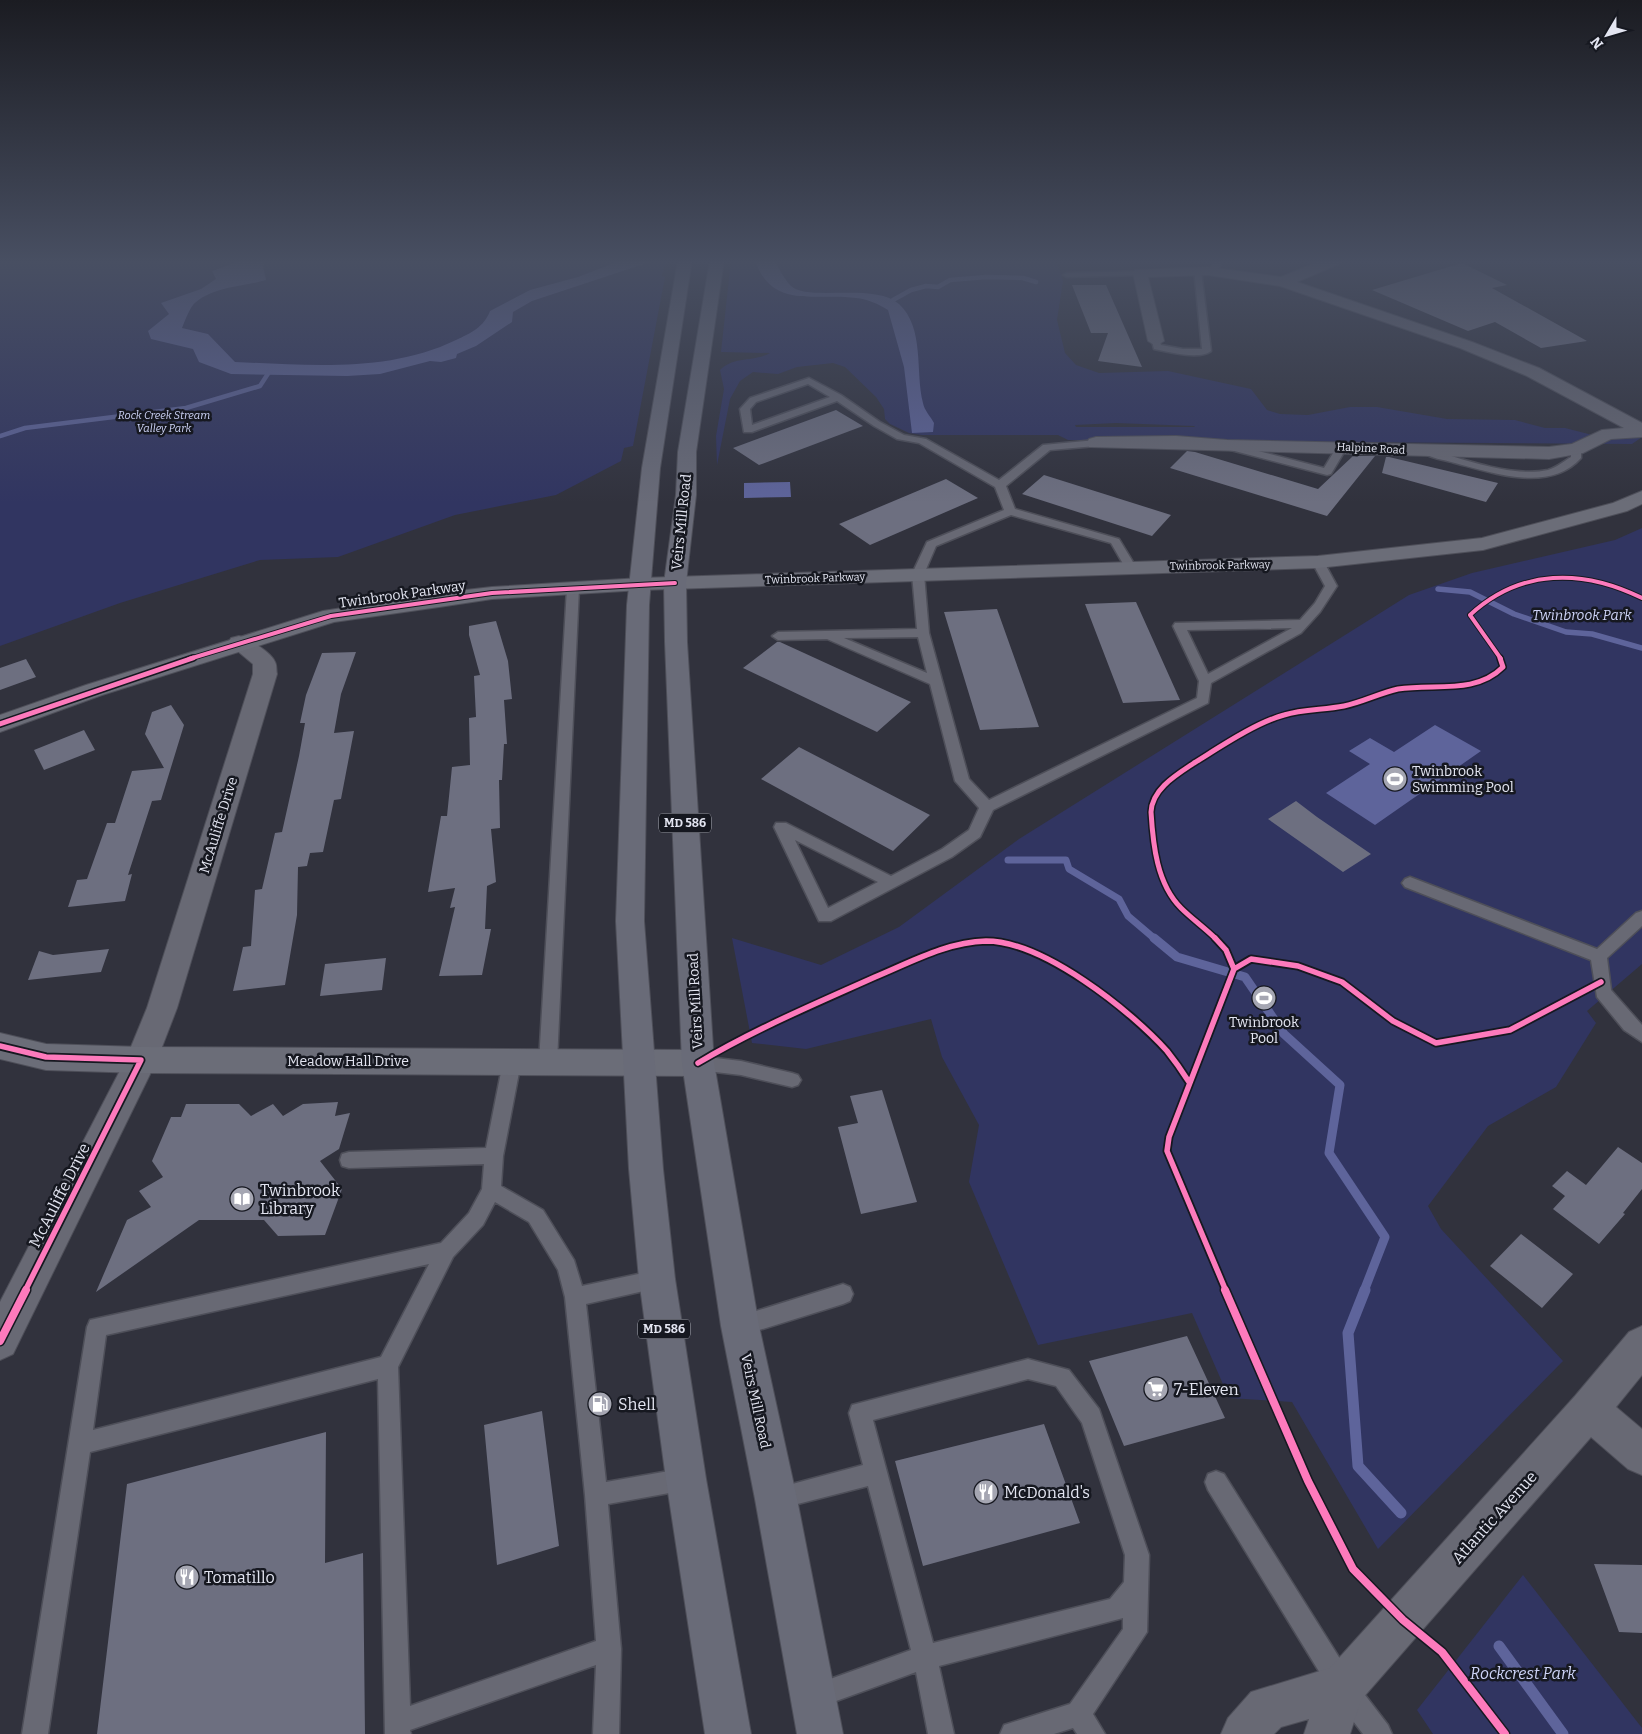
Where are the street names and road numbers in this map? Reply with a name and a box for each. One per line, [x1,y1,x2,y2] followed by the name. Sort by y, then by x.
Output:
[1336,440,1406,457] street label: Halpine Road
[668,473,695,571] street label: Veirs Mill Road
[1170,558,1270,573] street label: Twinbrook Parkway
[765,570,866,587] street label: Twinbrook Parkway
[338,577,467,612] street label: Twinbrook Parkway
[196,775,241,876] street label: McAuliffe Drive
[659,814,711,832] road number: MD 586
[684,952,707,1050] street label: Veirs Mill Road
[287,1053,409,1070] street label: Meadow Hall Drive
[25,1140,94,1251] street label: McAuliffe Drive
[638,1320,690,1338] road number: MD 586
[737,1352,774,1450] street label: Veirs Mill Road
[1448,1467,1541,1568] street label: Atlantic Avenue

